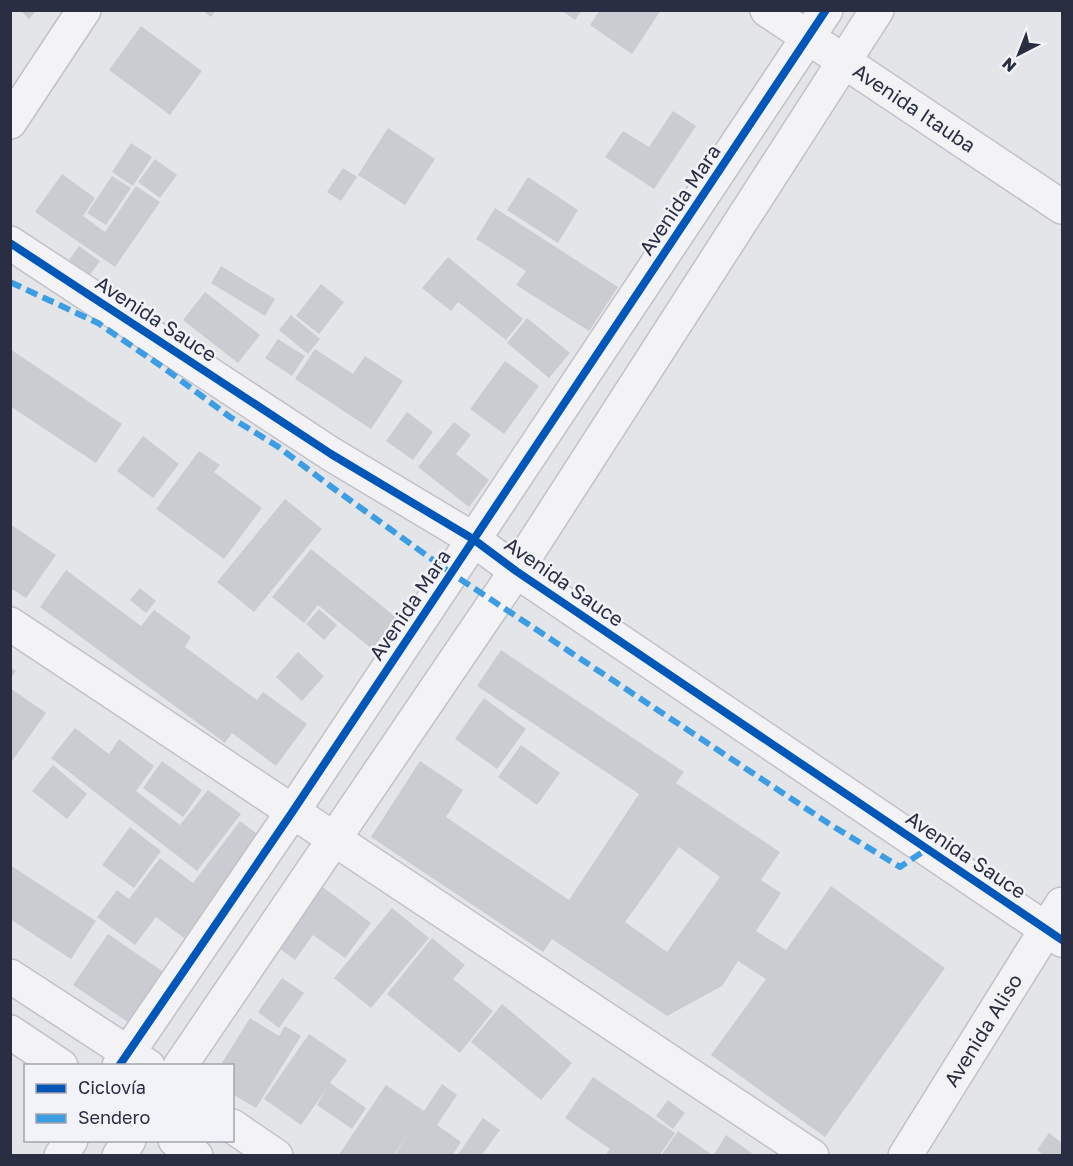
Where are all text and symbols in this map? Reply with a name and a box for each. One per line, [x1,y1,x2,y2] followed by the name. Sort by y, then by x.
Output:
[989,24,1049,84] north arrow
[998,54,1020,77] text: N
[849,58,981,157] street label: Avenida Itauba
[633,140,725,259] street label: Avenida Mara
[91,270,222,366] street label: Avenida Sauce
[501,531,629,631] street label: Avenida Sauce
[363,545,455,664] street label: Avenida Mara
[902,805,1031,903] street label: Avenida Sauce
[938,969,1027,1091] street label: Avenida Aliso
[24,1064,234,1142] legend
[78,1076,146,1098] text: Ciclovía
[78,1106,150,1128] text: Sendero

